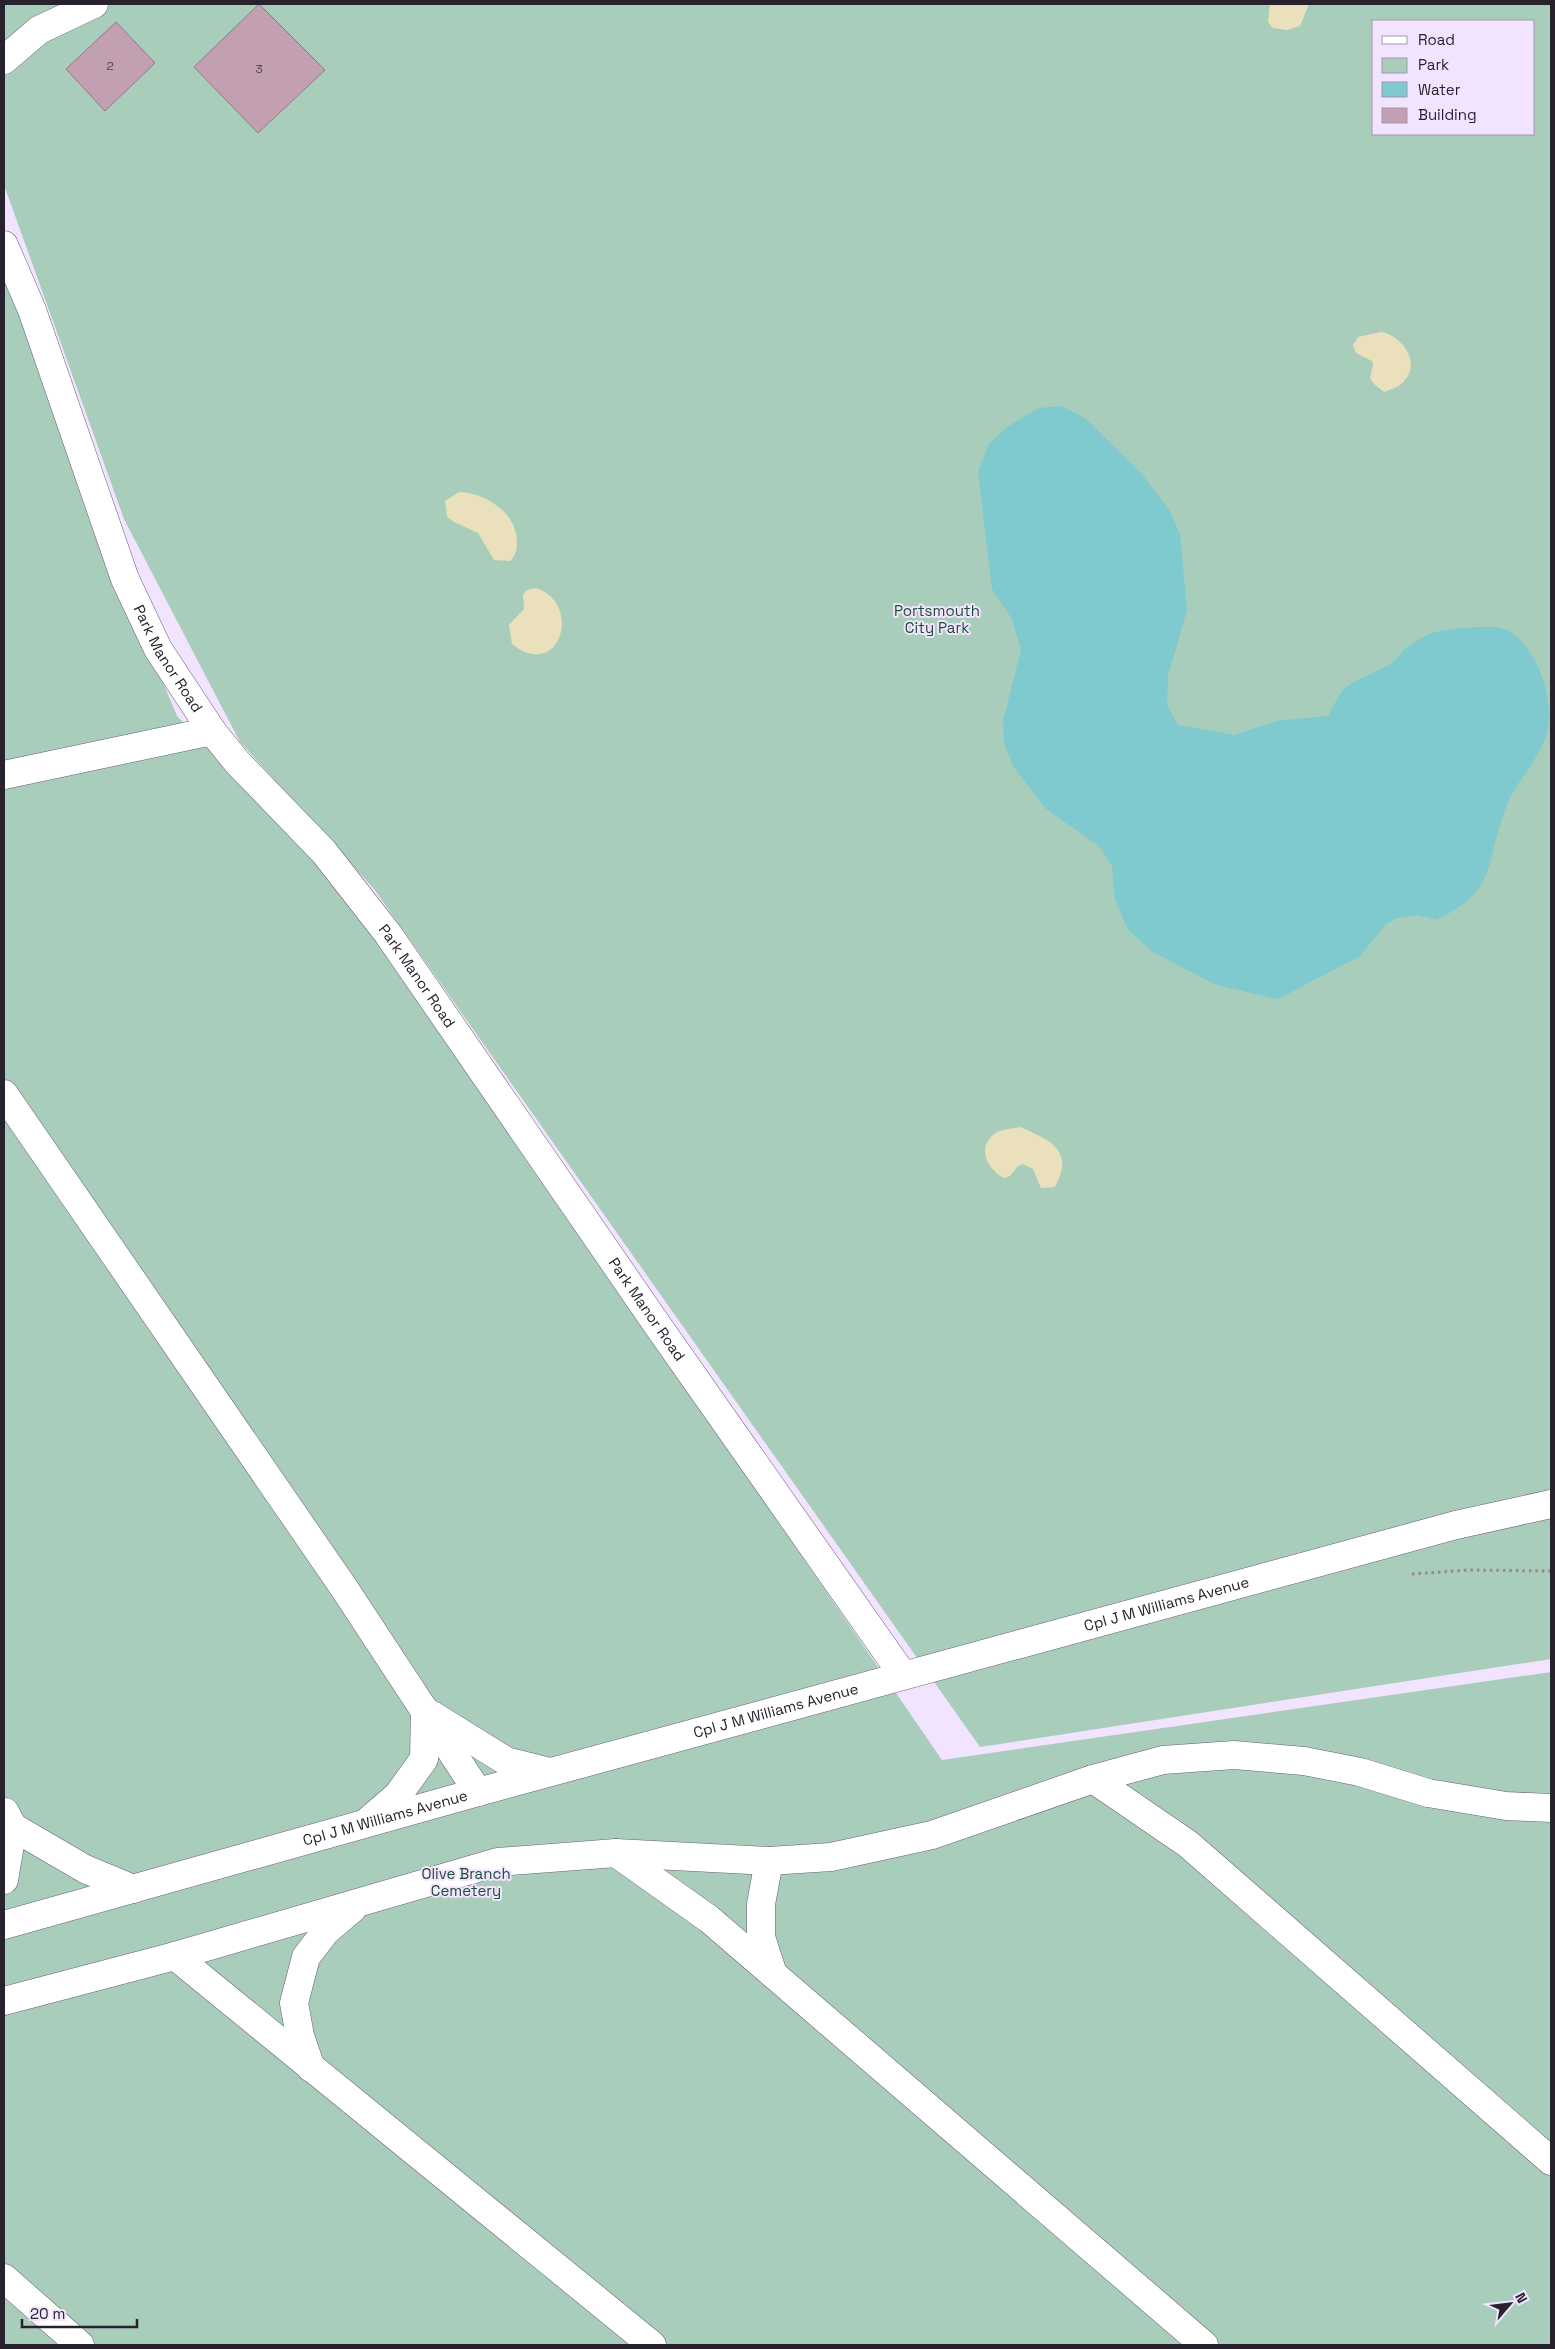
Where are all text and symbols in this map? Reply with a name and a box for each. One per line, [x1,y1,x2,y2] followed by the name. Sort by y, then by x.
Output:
[1372,20,1535,135] legend
[1418,30,1455,49] text: Road
[1418,55,1449,74] text: Park
[106,58,114,74] house number: 2
[255,61,263,77] house number: 3
[1418,80,1461,99] text: Water
[1418,105,1477,124] text: Building
[894,601,980,637] park label: Portsmouth City Park
[130,602,207,716] street label: Park Manor Road
[375,920,460,1031] street label: Park Manor Road
[605,1254,690,1365] street label: Park Manor Road
[1082,1572,1251,1635] street label: Cpl J M Williams Avenue
[691,1679,860,1742] street label: Cpl J M Williams Avenue
[301,1785,470,1850] street label: Cpl J M Williams Avenue
[421,1864,511,1900] park label: Olive Branch Cemetery
[1485,2279,1535,2329] north arrow
[1511,2290,1532,2306] text: N
[22,2296,138,2328] scale bar
[30,2304,65,2323] text: 20 m

